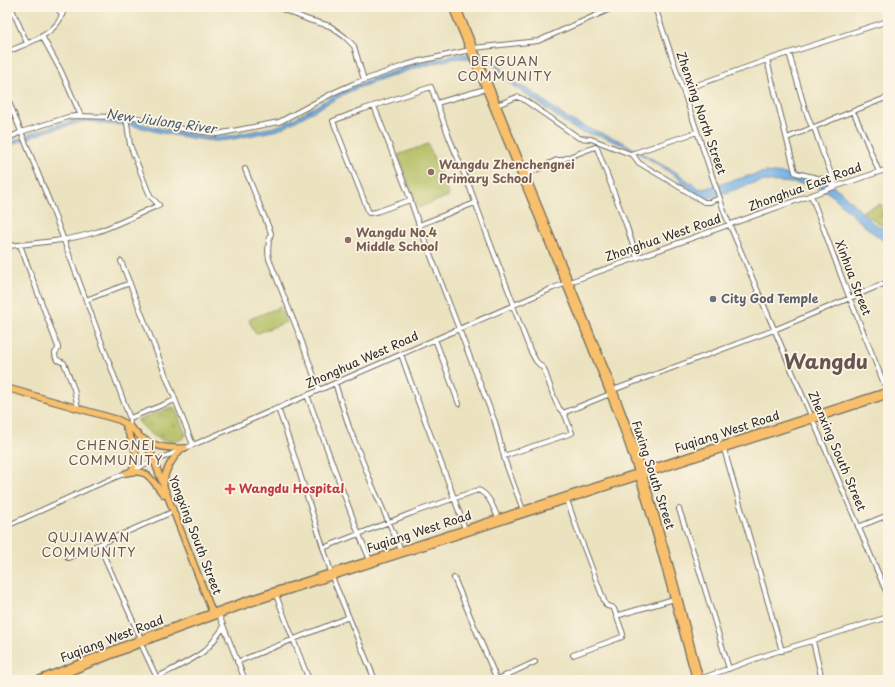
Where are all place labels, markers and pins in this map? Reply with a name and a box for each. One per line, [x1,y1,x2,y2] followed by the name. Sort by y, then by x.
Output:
[439,155,575,187] place label: Wangdu Zhenchengnei Primary School
[426,167,436,177] marker: Wangdu Zhenchengnei Primary School
[356,223,438,255] place label: Wangdu No.4 Middle School
[343,235,353,245] marker: Wangdu No.4 Middle School
[721,289,819,307] place label: City God Temple
[708,294,718,304] marker: City God Temple
[239,479,345,497] place label: Wangdu Hospital
[224,483,236,495] marker: Wangdu Hospital

